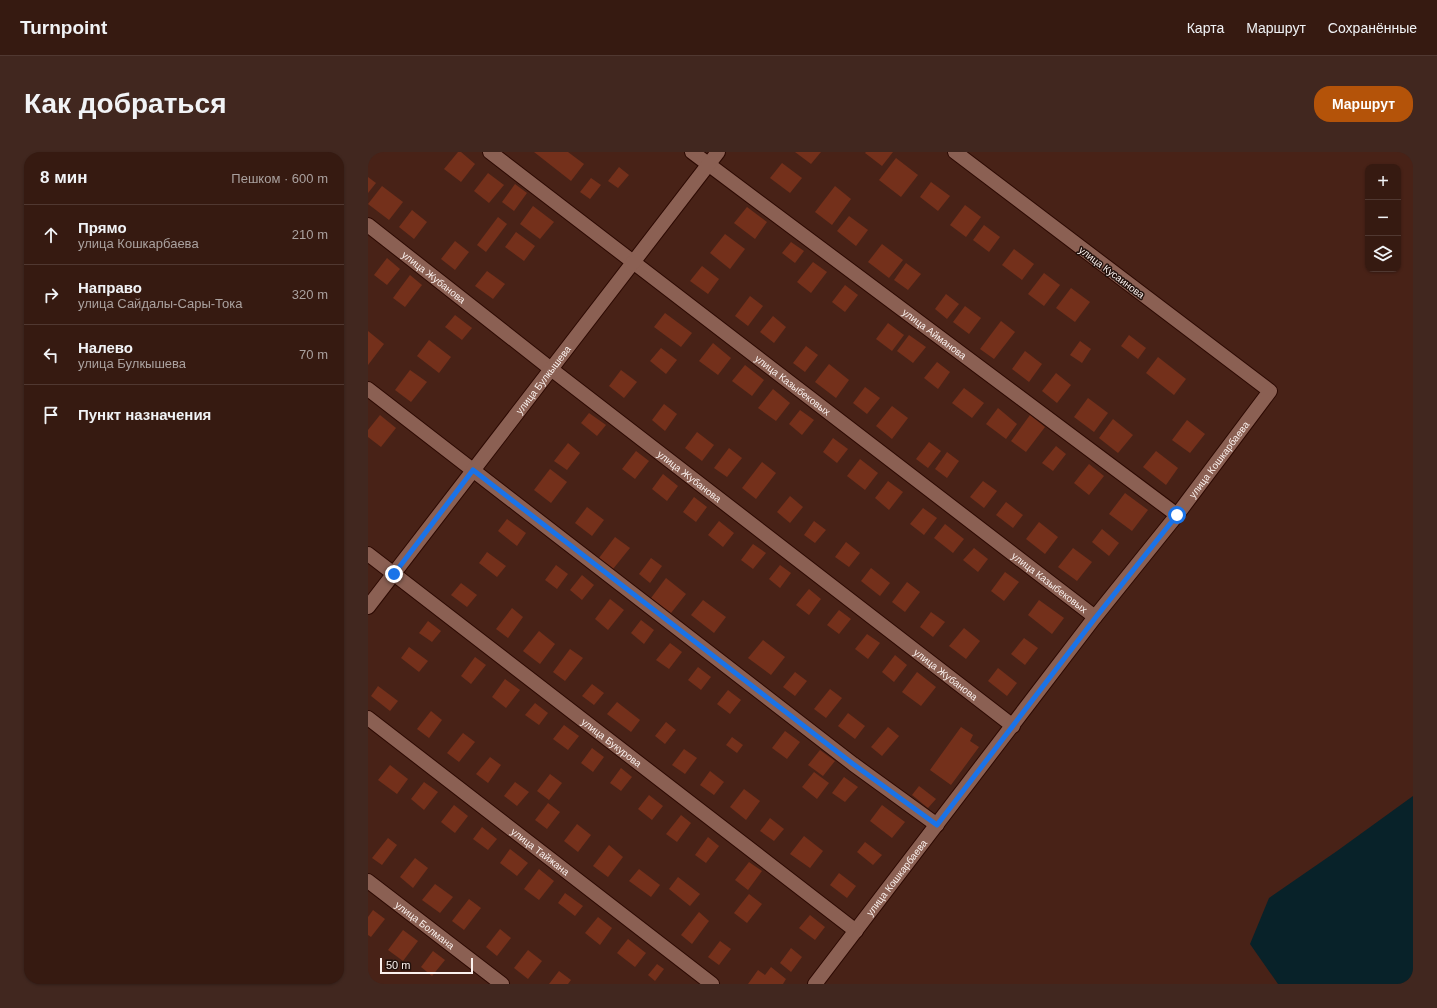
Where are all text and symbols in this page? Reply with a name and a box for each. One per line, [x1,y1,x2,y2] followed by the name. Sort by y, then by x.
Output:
[20,17,107,38] text: Turnpoint
[1187,20,1224,36] text: Карта
[1246,20,1306,36] text: Маршрут
[1328,20,1417,36] text: Сохранённые
[1314,86,1413,122] button: Маршрут
[24,88,226,119] text: Как добраться
[1365,164,1401,272] map controls
[1365,164,1401,200] button: +
[40,168,87,187] text: 8 мин
[231,171,328,186] text: Пешком · 600 m
[1365,200,1401,236] button: −
[78,219,127,236] text: Прямо
[40,224,62,246] icon: ahead
[292,227,328,242] text: 210 m
[78,236,199,251] text: улица Кошкарбаева
[1365,236,1401,272] button: layers
[1077,244,1147,301] street label: улица Кусаинова
[400,249,468,306] street label: улица Жубанова
[78,279,142,296] text: Направо
[40,284,62,306] icon: right
[292,287,328,302] text: 320 m
[78,296,242,311] text: улица Сайдалы-Сары-Тока
[900,307,969,362] street label: улица Айманова
[78,339,133,356] text: Налево
[514,343,573,416] street label: улица Булкышева
[40,344,62,366] icon: left
[299,347,328,362] text: 70 m
[753,353,832,418] street label: улица Казыбековых
[78,356,186,371] text: улица Булкышева
[40,404,62,426] icon: arrive
[78,406,211,423] text: Пункт назначения
[1187,419,1252,500] street label: улица Кошкарбаева
[655,448,724,505] street label: улица Жубанова
[1168,506,1186,524] route start
[1010,550,1089,615] street label: улица Казыбековых
[385,565,403,583] route end
[912,647,980,703] street label: улица Жубанова
[579,716,644,770] street label: улица Букурова
[509,826,572,878] street label: улица Тайжана
[864,837,929,918] street label: улица Кошкарбаева
[393,899,457,952] street label: улица Болмана
[380,956,473,975] scale bar
[386,959,410,971] text: 50 m

